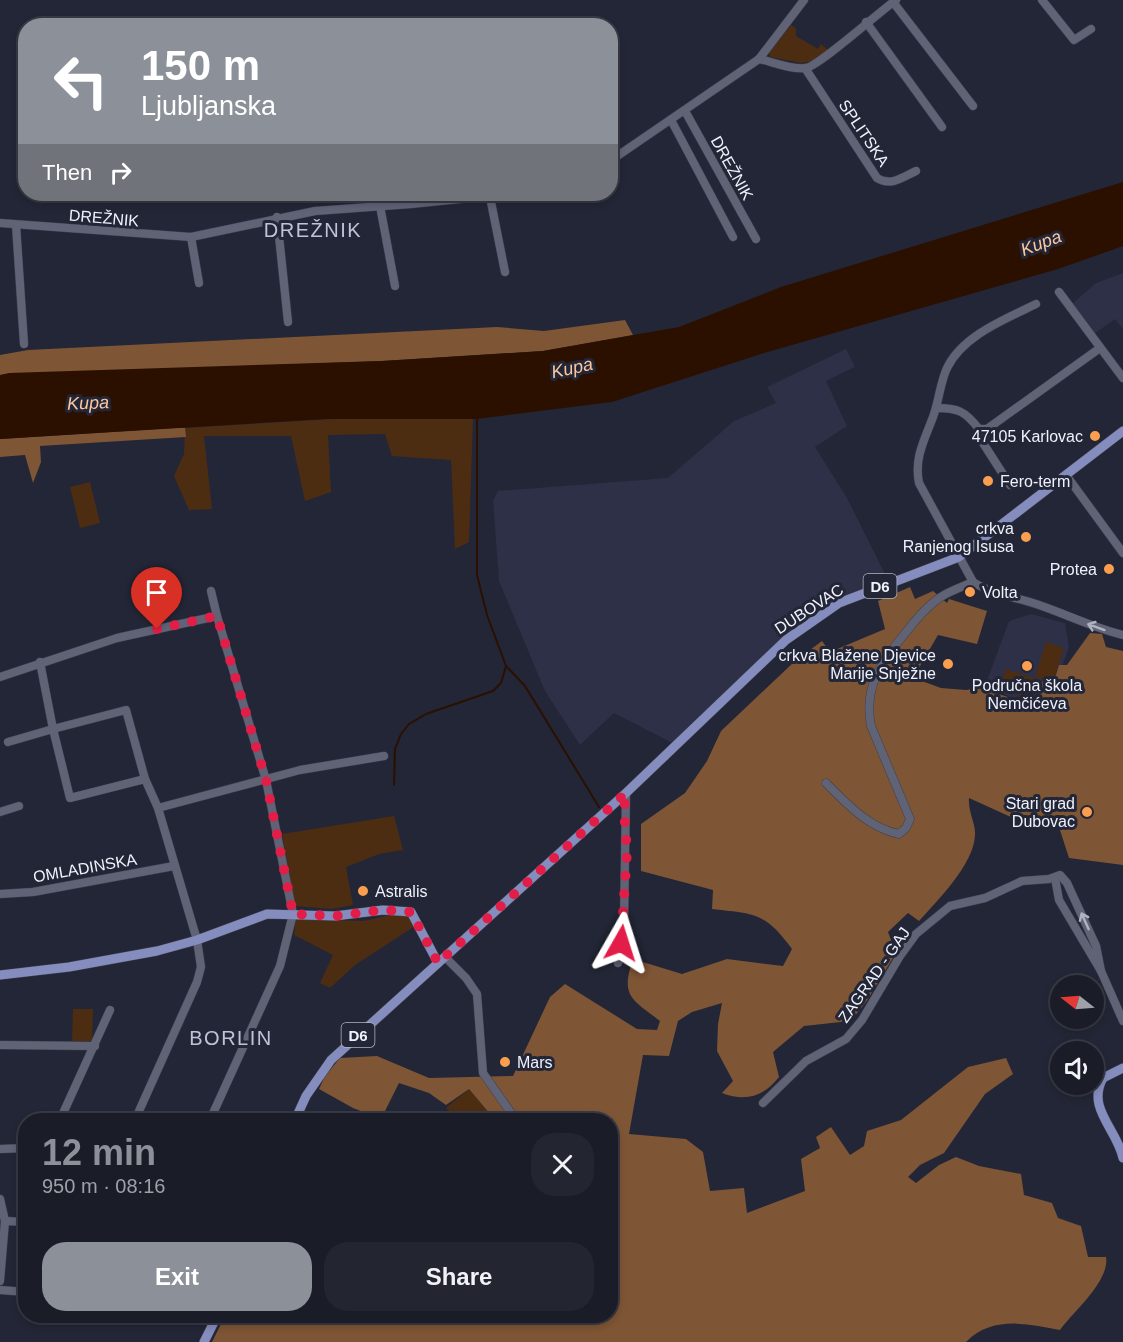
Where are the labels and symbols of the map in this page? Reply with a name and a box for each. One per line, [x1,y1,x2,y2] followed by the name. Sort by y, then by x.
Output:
[836,97,893,170] street label: SPLITSKA
[708,133,757,203] street label: DREŽNIK
[68,205,140,230] street label: DREŽNIK
[264,219,362,241] district label: DREŽNIK
[1018,226,1064,260] water label: Kupa
[549,354,595,382] water label: Kupa
[67,392,109,414] water label: Kupa
[972,428,1083,445] place label: 47105 Karlovac
[1088,429,1102,443] marker: 47105 Karlovac
[1000,473,1070,490] place label: Fero-term
[981,474,995,488] marker: Fero-term
[903,520,1014,555] place label: crkva Ranjenog Isusa
[1019,530,1033,544] marker: crkva Ranjenog Isusa
[1050,561,1097,578] place label: Protea
[1102,562,1116,576] marker: Protea
[131,567,182,629] pin
[864,574,896,598] road number: D6
[772,581,846,637] street label: DUBOVAC
[982,584,1018,601] place label: Volta
[963,585,977,599] marker: Volta
[1087,621,1106,632] one-way arrow
[779,647,936,682] place label: crkva Blažene Djevice Marije Snježne
[941,657,955,671] marker: crkva Blažene Djevice Marije Snježne
[1020,659,1034,673] marker: Područna škola Nemčićeva
[972,677,1082,712] place label: Područna škola Nemčićeva
[1006,795,1075,830] place label: Stari grad Dubovac
[1080,805,1094,819] marker: Stari grad Dubovac
[32,850,138,885] street label: OMLADINSKA
[375,883,427,900] place label: Astralis
[356,884,370,898] marker: Astralis
[589,911,653,975] position arrow
[1079,913,1090,931] one-way arrow
[835,924,913,1026] street label: ZAGRAD - GAJ
[1050,975,1104,1029] north arrow
[342,1023,374,1047] road number: D6
[189,1027,273,1049] district label: BORLIN
[517,1054,553,1071] place label: Mars
[498,1055,512,1069] marker: Mars

